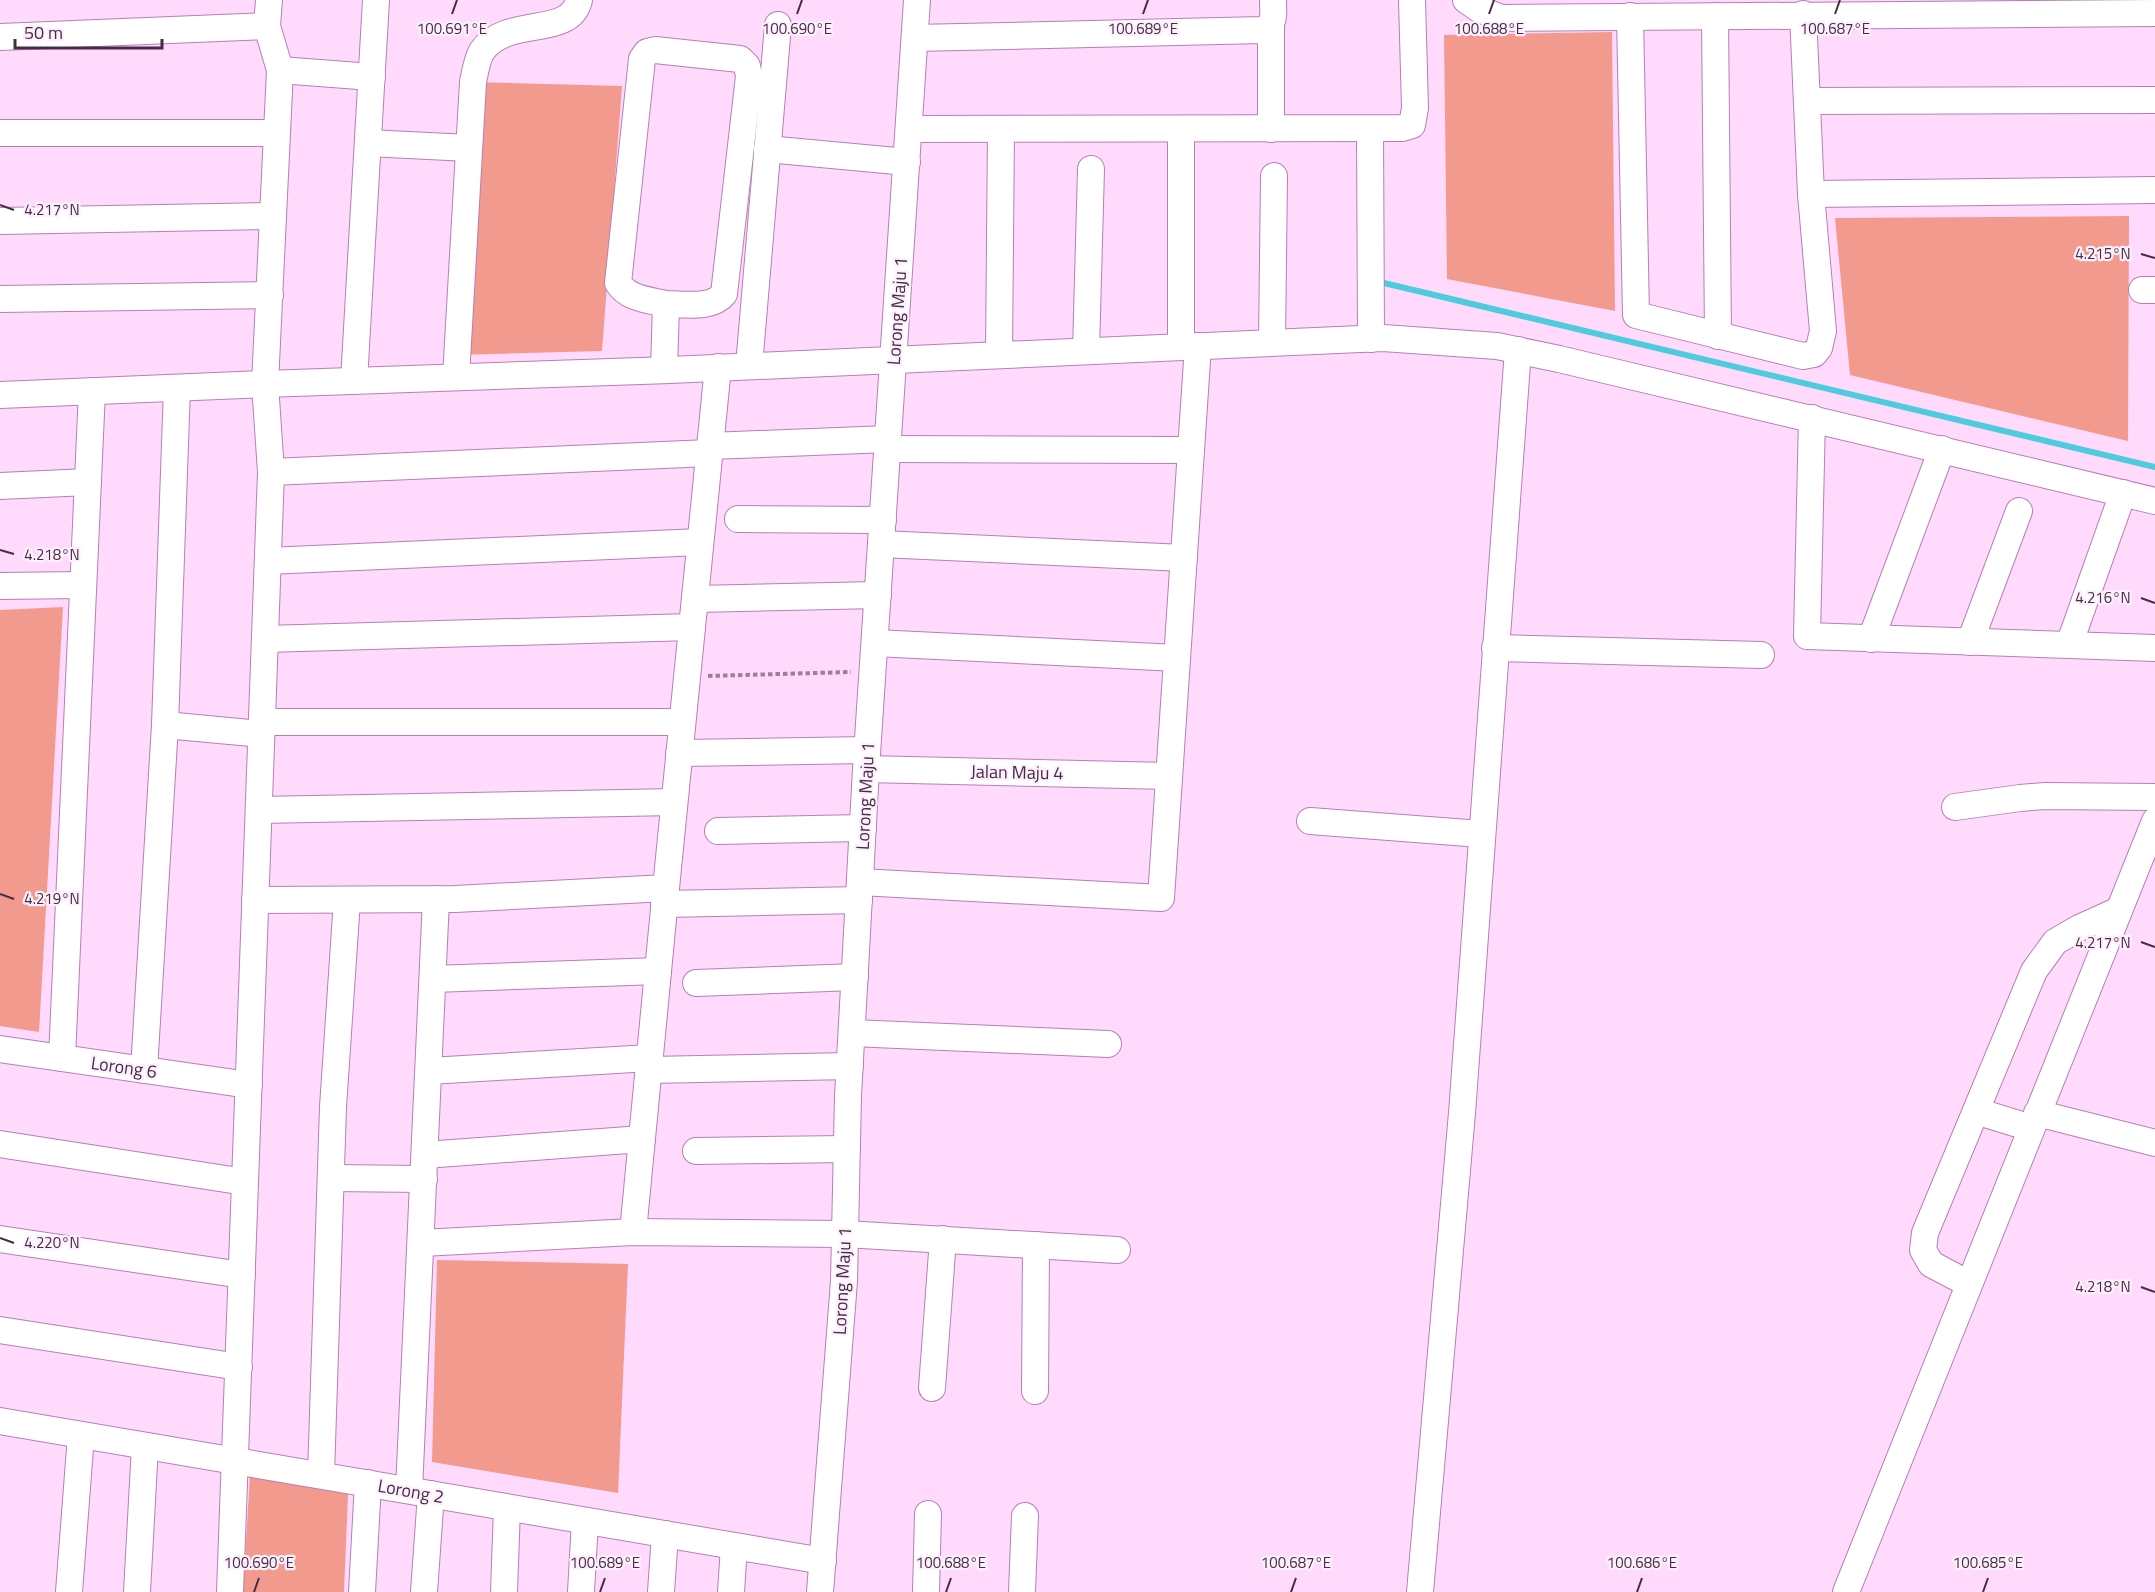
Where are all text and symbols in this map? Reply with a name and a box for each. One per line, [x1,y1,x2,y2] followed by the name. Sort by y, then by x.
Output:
[15,12,162,50] scale bar
[417,17,487,40] text: 100.691°E
[762,17,832,40] text: 100.690°E
[1108,17,1178,40] text: 100.689°E
[1454,17,1524,40] text: 100.688°E
[1800,17,1870,40] text: 100.687°E
[24,19,63,46] text: 50 m
[24,198,80,221] text: 4.217°N
[2075,242,2131,265] text: 4.215°N
[880,256,914,366] street label: Lorong Maju 1
[24,543,80,566] text: 4.218°N
[2075,586,2131,609] text: 4.216°N
[849,741,881,851] street label: Lorong Maju 1
[970,758,1064,786] street label: Jalan Maju 4
[24,887,80,910] text: 4.219°N
[2075,931,2131,954] text: 4.217°N
[89,1049,159,1085] street label: Lorong 6
[826,1226,858,1336] street label: Lorong Maju 1
[24,1231,80,1254] text: 4.220°N
[2075,1275,2131,1298] text: 4.218°N
[376,1472,446,1510] street label: Lorong 2
[224,1551,294,1574] text: 100.690°E
[570,1551,640,1574] text: 100.689°E
[916,1551,986,1574] text: 100.688°E
[1261,1551,1331,1574] text: 100.687°E
[1607,1551,1677,1574] text: 100.686°E
[1953,1551,2023,1574] text: 100.685°E

